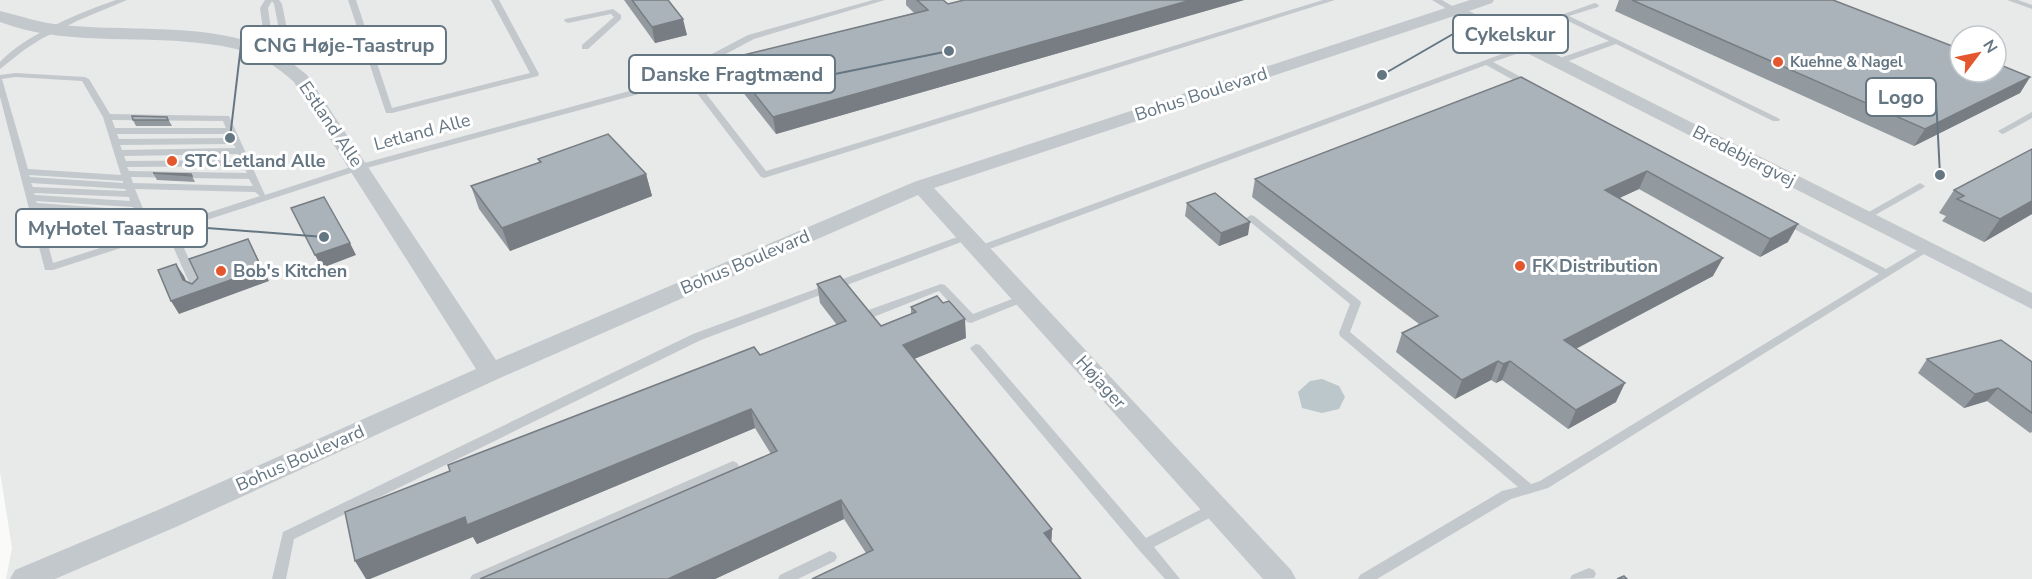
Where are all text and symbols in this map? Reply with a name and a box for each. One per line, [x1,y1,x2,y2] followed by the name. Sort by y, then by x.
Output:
[1453,15,1568,53] callout: Cykelskur
[1464,21,1556,48] text: Cykelskur
[1948,24,2008,84] north arrow
[241,26,446,64] callout: CNG Høje-Taastrup
[253,32,435,59] text: CNG Høje-Taastrup
[1977,36,2002,57] text: N
[1790,52,1903,72] place label: Kuehne & Nagel
[629,55,835,93] callout: Danske Fragtmænd
[1771,55,1785,69] marker: Kuehne & Nagel
[641,61,823,88] text: Danske Fragtmænd
[1132,61,1270,127] street label: Bohus Boulevard
[293,76,369,172] street label: Estland Alle
[1866,78,1936,116] callout: Logo
[1878,84,1924,111] text: Logo
[371,108,473,156] street label: Letland Alle
[1689,120,1799,192] street label: Bredebjergvej
[184,149,326,173] place label: STC Letland Alle
[165,154,179,168] marker: STC Letland Alle
[16,209,207,247] callout: MyHotel Taastrup
[28,215,194,242] text: MyHotel Taastrup
[677,224,813,300] street label: Bohus Boulevard
[1532,254,1658,278] place label: FK Distribution
[233,259,347,283] place label: Bob's Kitchen
[1513,259,1527,273] marker: FK Distribution
[214,264,228,278] marker: Bob's Kitchen
[1071,350,1132,414] street label: Højager
[232,419,368,497] street label: Bohus Boulevard

